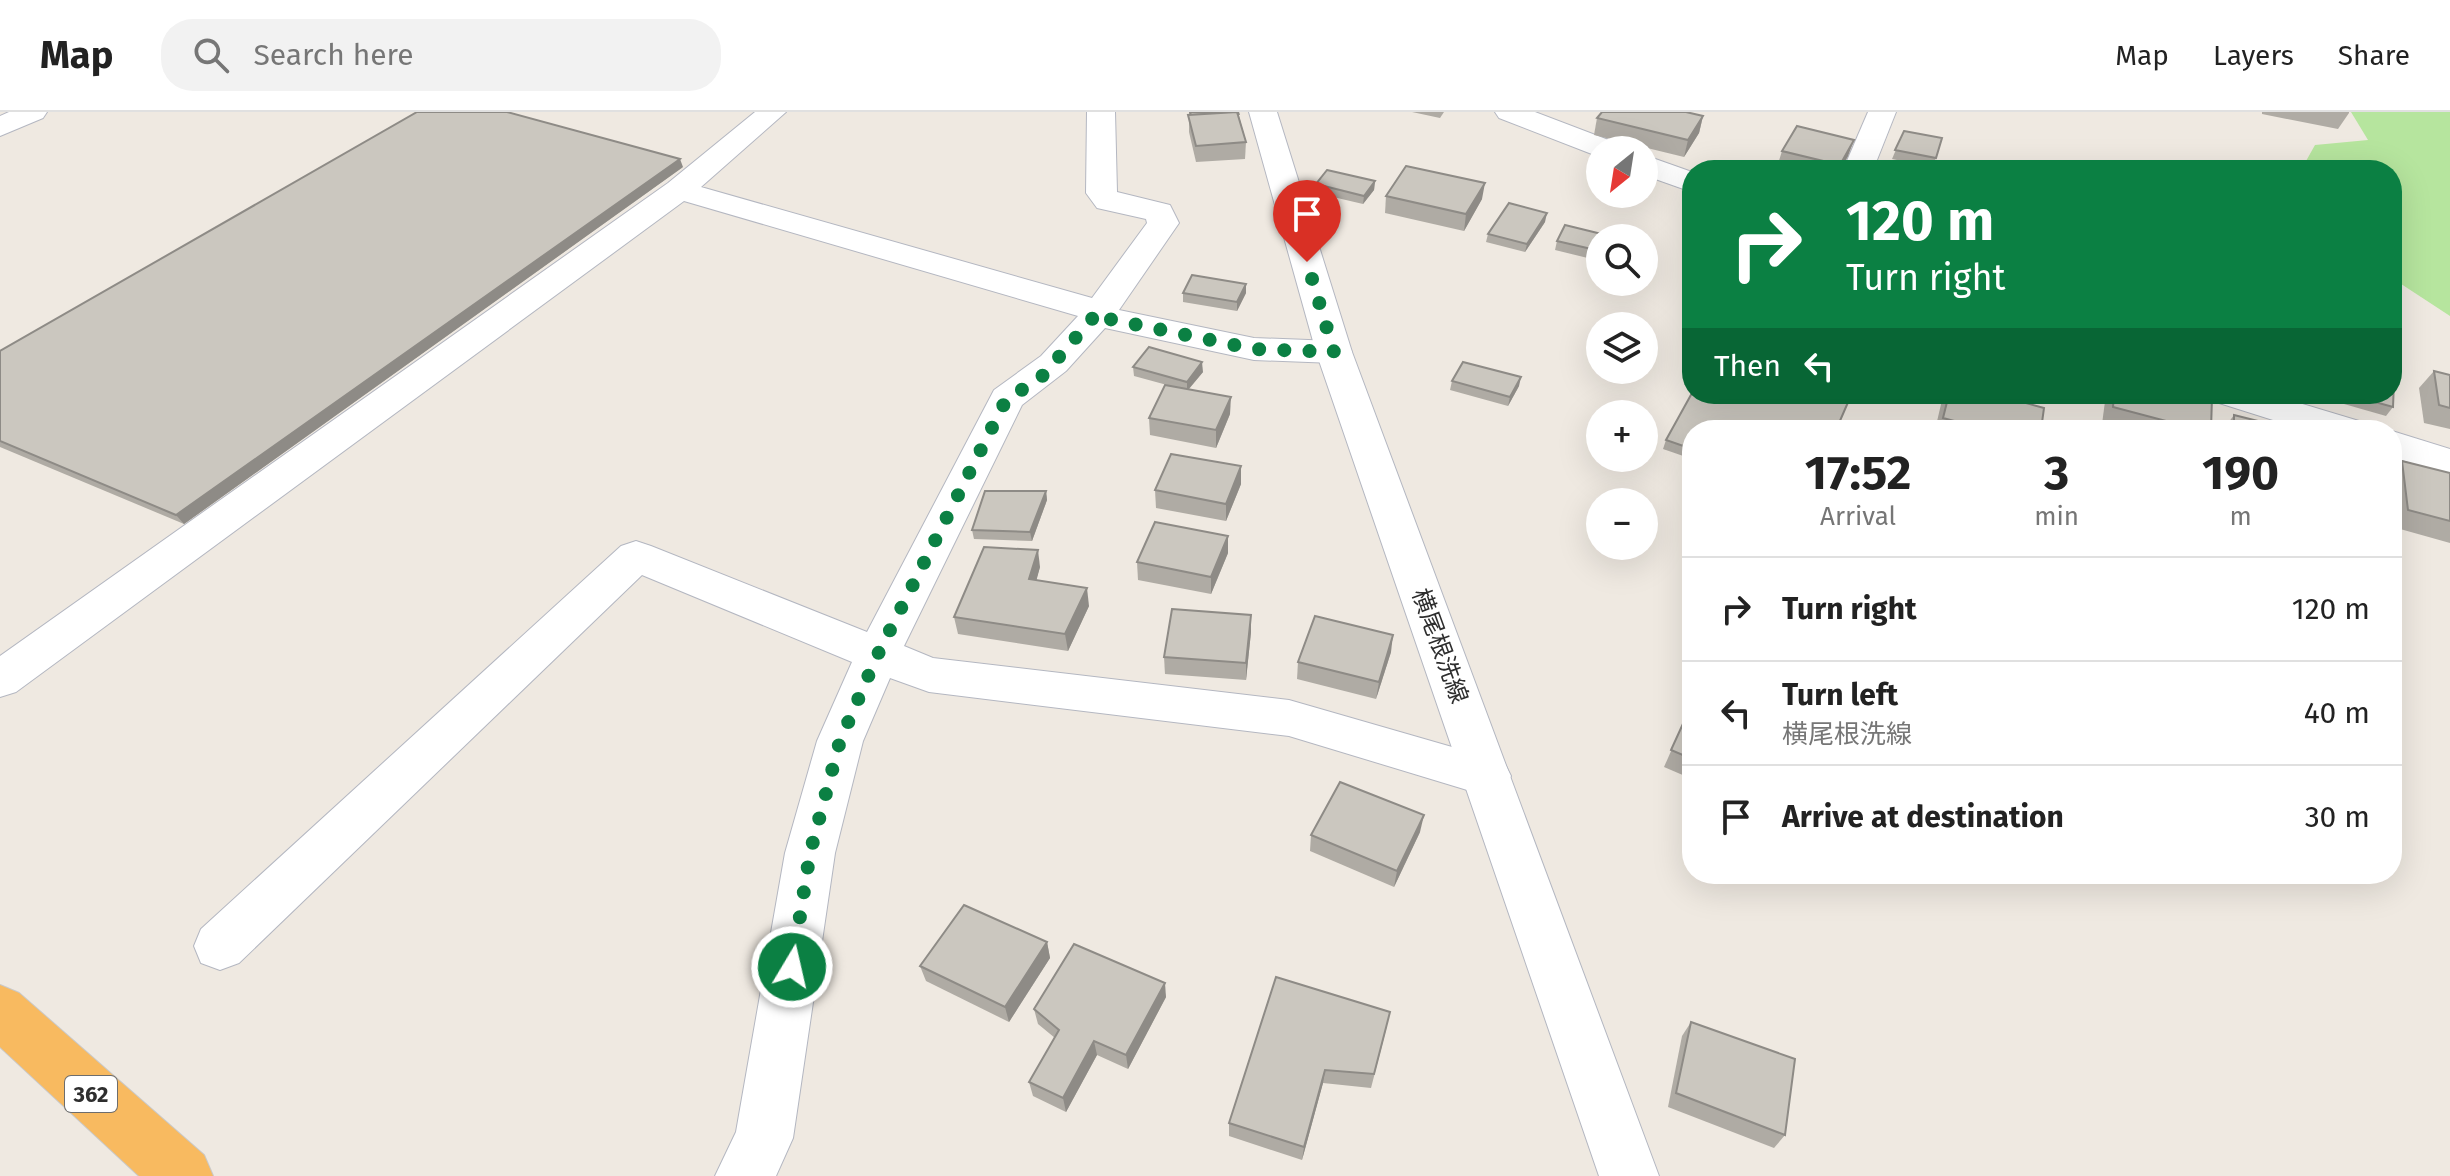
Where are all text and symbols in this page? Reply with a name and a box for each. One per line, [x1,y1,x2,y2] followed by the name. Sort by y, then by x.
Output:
[161,19,721,91] search box
[40,32,113,78] text: Map
[189,33,233,77] icon: search
[253,37,414,73] text: Search here
[2115,39,2169,72] text: Map
[2213,39,2294,72] text: Layers
[2338,39,2410,72] text: Share
[1586,136,1658,208] north arrow
[1586,136,1658,560] map controls
[1273,180,1341,262] pin
[1846,188,1994,255] text: 120 m
[1285,192,1329,236] icon: arrive
[1714,192,1818,296] icon: right
[1586,224,1658,296] button: search
[1846,256,2006,300] text: Turn right
[1586,312,1658,384] button: layers
[1797,344,1841,388] icon: left
[1714,348,1781,384] text: Then
[1586,400,1658,472] button: +
[1805,444,1911,502] text: 17:52
[2044,444,2069,502] text: 3
[2202,444,2279,502] text: 190
[1586,488,1658,560] button: −
[1820,501,1896,532] text: Arrival
[2034,501,2079,532] text: min
[2229,501,2252,532] text: m
[1406,585,1474,707] street label: 横尾根洗線
[1714,587,1758,631] icon: right
[1782,591,1917,627] text: Turn right
[2292,591,2370,627] text: 120 m
[1782,677,1898,713] text: Turn left
[1714,691,1758,735] icon: left
[2304,695,2370,731] text: 40 m
[1782,719,1912,750] text: 横尾根洗線
[1714,795,1758,839] icon: arrive
[1782,799,2064,835] text: Arrive at destination
[2305,799,2370,835] text: 30 m
[750,925,834,1009] position arrow
[65,1076,117,1112] road number: 362

